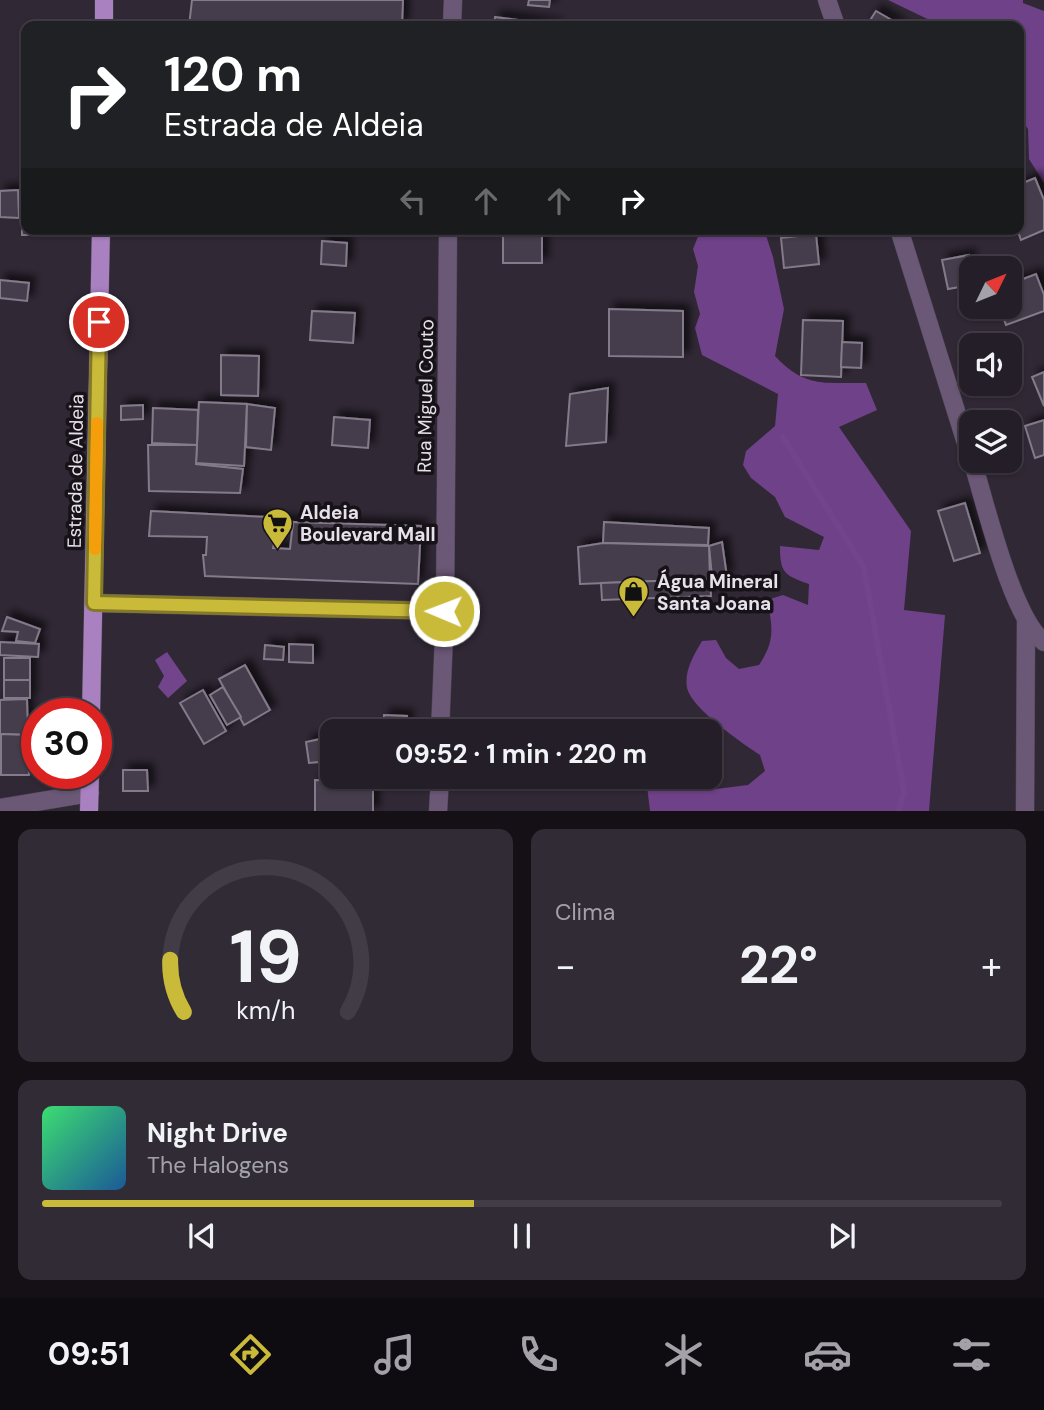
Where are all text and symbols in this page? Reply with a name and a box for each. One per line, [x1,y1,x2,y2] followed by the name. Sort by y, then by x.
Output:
[164,42,302,106] text: 120 m
[49,49,140,140] icon: right
[164,104,424,146] text: Estrada de Aldeia
[394,182,432,220] icon: left
[467,182,505,220] icon: ahead
[540,182,578,220] icon: ahead
[613,182,651,220] icon: right
[959,256,1022,318] north arrow
[959,256,1022,473] map controls
[69,292,129,352] pin
[80,303,118,341] icon: arrive
[412,319,439,473] street label: Rua Miguel Couto
[959,333,1022,396] button: sound
[62,394,89,548] street label: Estrada de Aldeia
[959,410,1022,473] button: layers
[300,500,436,547] place label: Aldeia Boulevard Mall
[260,506,294,550] supermarket icon: Aldeia Boulevard Mall
[657,569,778,616] place label: Água Mineral Santa Joana
[407,574,481,648] position arrow
[617,575,651,619] shop icon: Água Mineral Santa Joana
[21,698,112,789] speed limit sign: 30
[395,737,647,771] text: 09:52 · 1 min · 220 m
[555,897,615,927] text: Clima
[229,910,302,1005] text: 19
[739,931,818,999] text: 22°
[555,941,576,991] text: −
[981,941,1002,991] text: +
[236,993,295,1026] text: km/h
[147,1116,288,1150] text: Night Drive
[147,1150,289,1180] text: The Halogens
[183,1217,221,1255] icon: previous
[503,1217,541,1255] icon: pause
[823,1217,861,1255] icon: next
[226,1330,275,1379] icon: directions
[370,1330,419,1379] icon: music
[514,1330,563,1379] icon: phone
[659,1330,708,1379] icon: climate
[803,1330,852,1379] icon: car
[947,1330,996,1379] icon: filters
[48,1333,130,1375] text: 09:51

